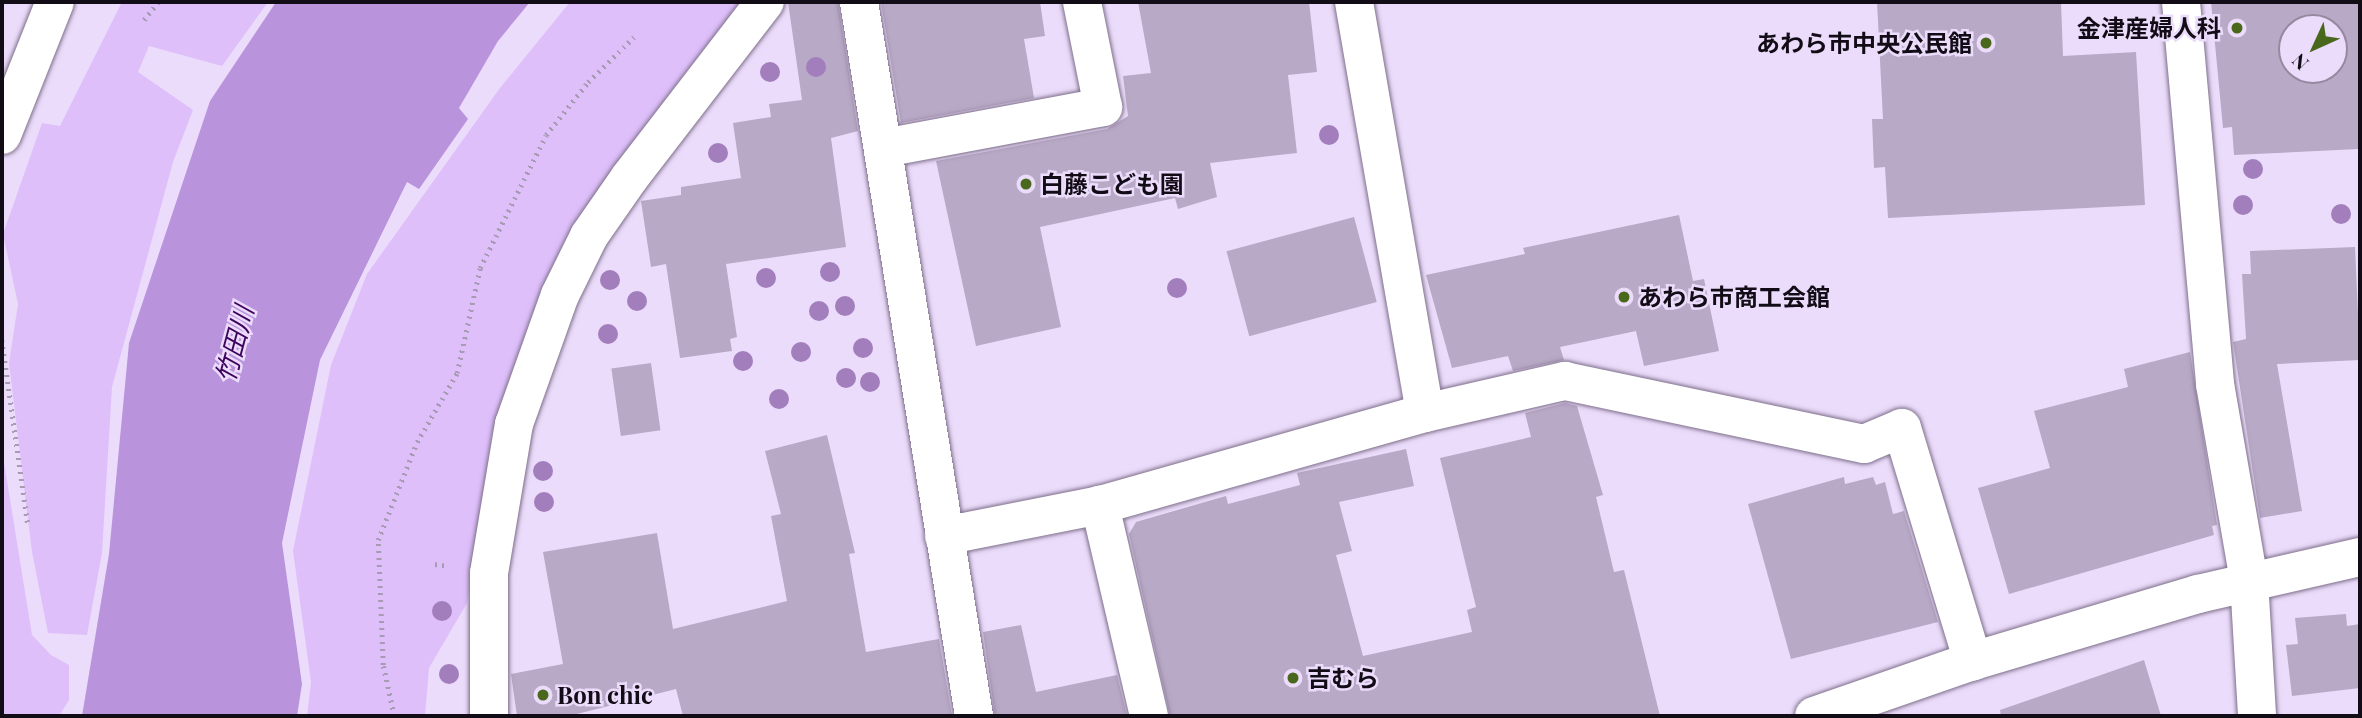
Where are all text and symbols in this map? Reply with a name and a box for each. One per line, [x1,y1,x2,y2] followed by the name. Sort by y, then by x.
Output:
[2077,14,2221,42] place label: 金津産婦人科
[2278,14,2348,84] north arrow
[2227,18,2247,38] marker: 金津産婦人科
[1756,29,1972,57] place label: あわら市中央公民館
[1978,35,1994,51] marker: あわら市中央公民館
[2286,48,2314,76] text: N
[1040,170,1184,198] place label: 白藤こども園
[1018,176,1034,192] marker: 白藤こども園
[1638,283,1830,311] place label: あわら市商工会館
[1616,289,1632,305] marker: あわら市商工会館
[209,302,259,386] water label: 竹田川
[1307,664,1379,692] place label: 吉むら
[1285,670,1301,686] marker: 吉むら
[557,681,653,709] place label: Bon chic
[535,687,551,703] marker: Bon chic

